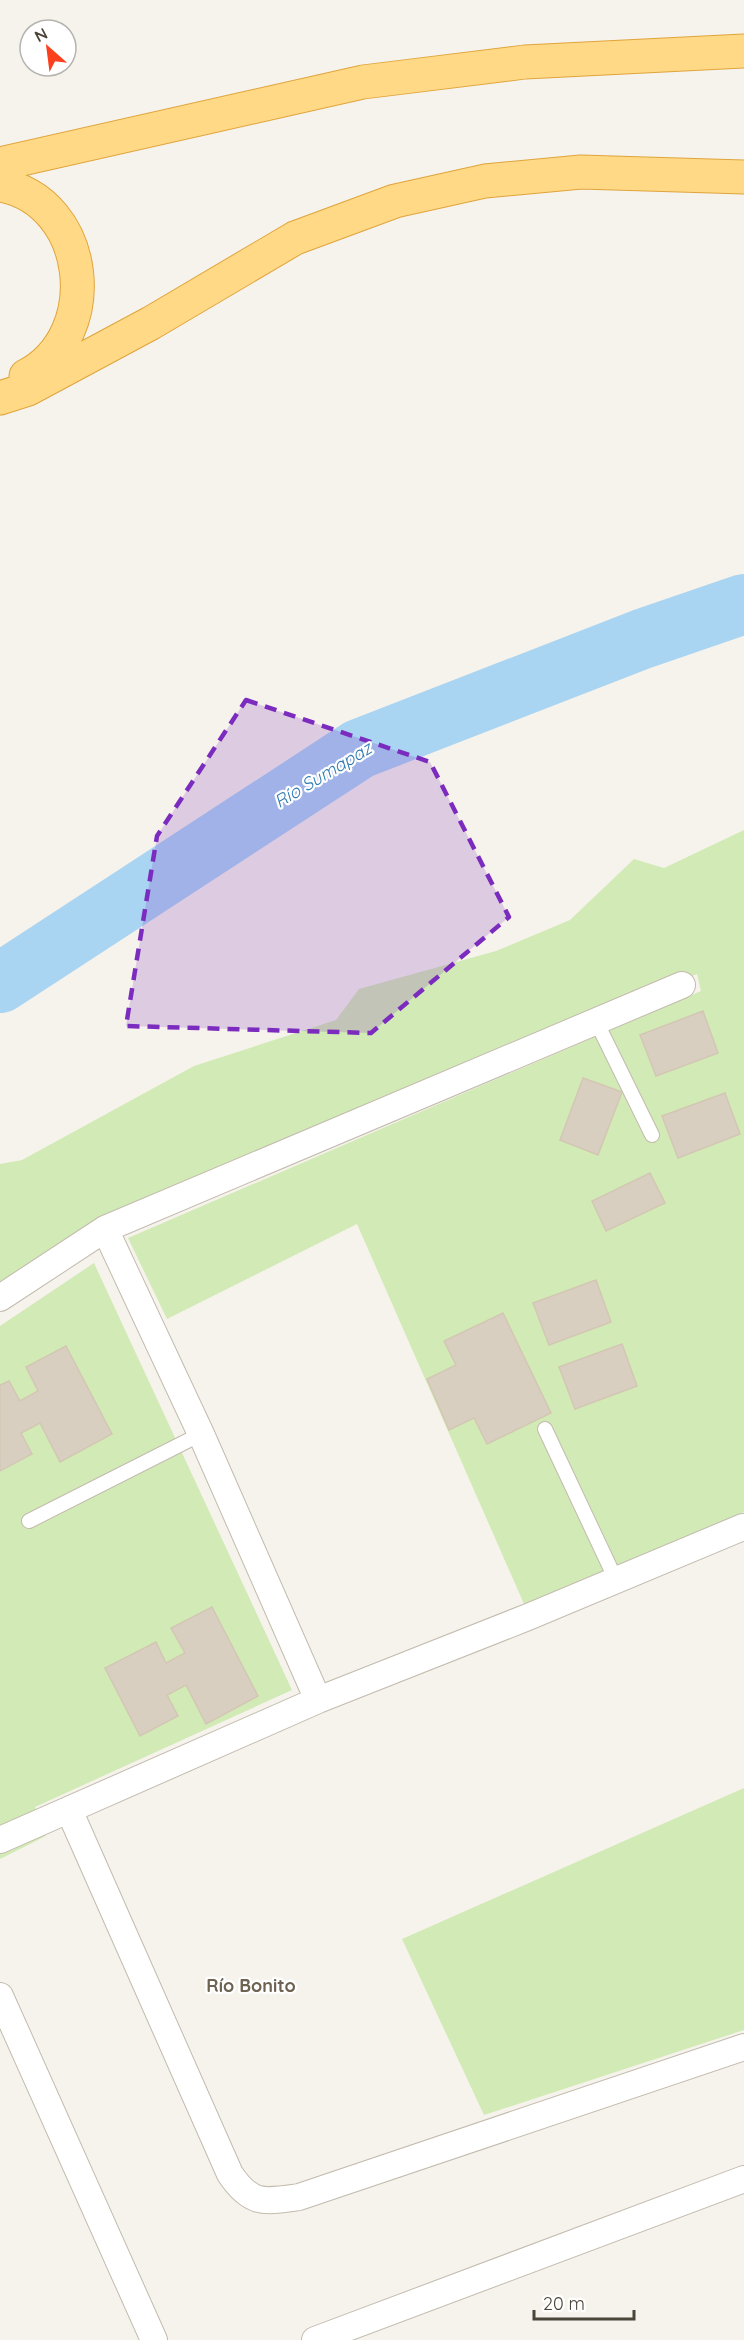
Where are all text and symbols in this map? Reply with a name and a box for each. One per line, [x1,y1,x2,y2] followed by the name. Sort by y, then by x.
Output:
[18,18,78,78] north arrow
[31,23,51,46] text: N
[270,735,378,813] water label: Río Sumapaz
[206,1974,296,1997] district label: Río Bonito
[534,2283,634,2321] scale bar
[543,2292,585,2315] text: 20 m

